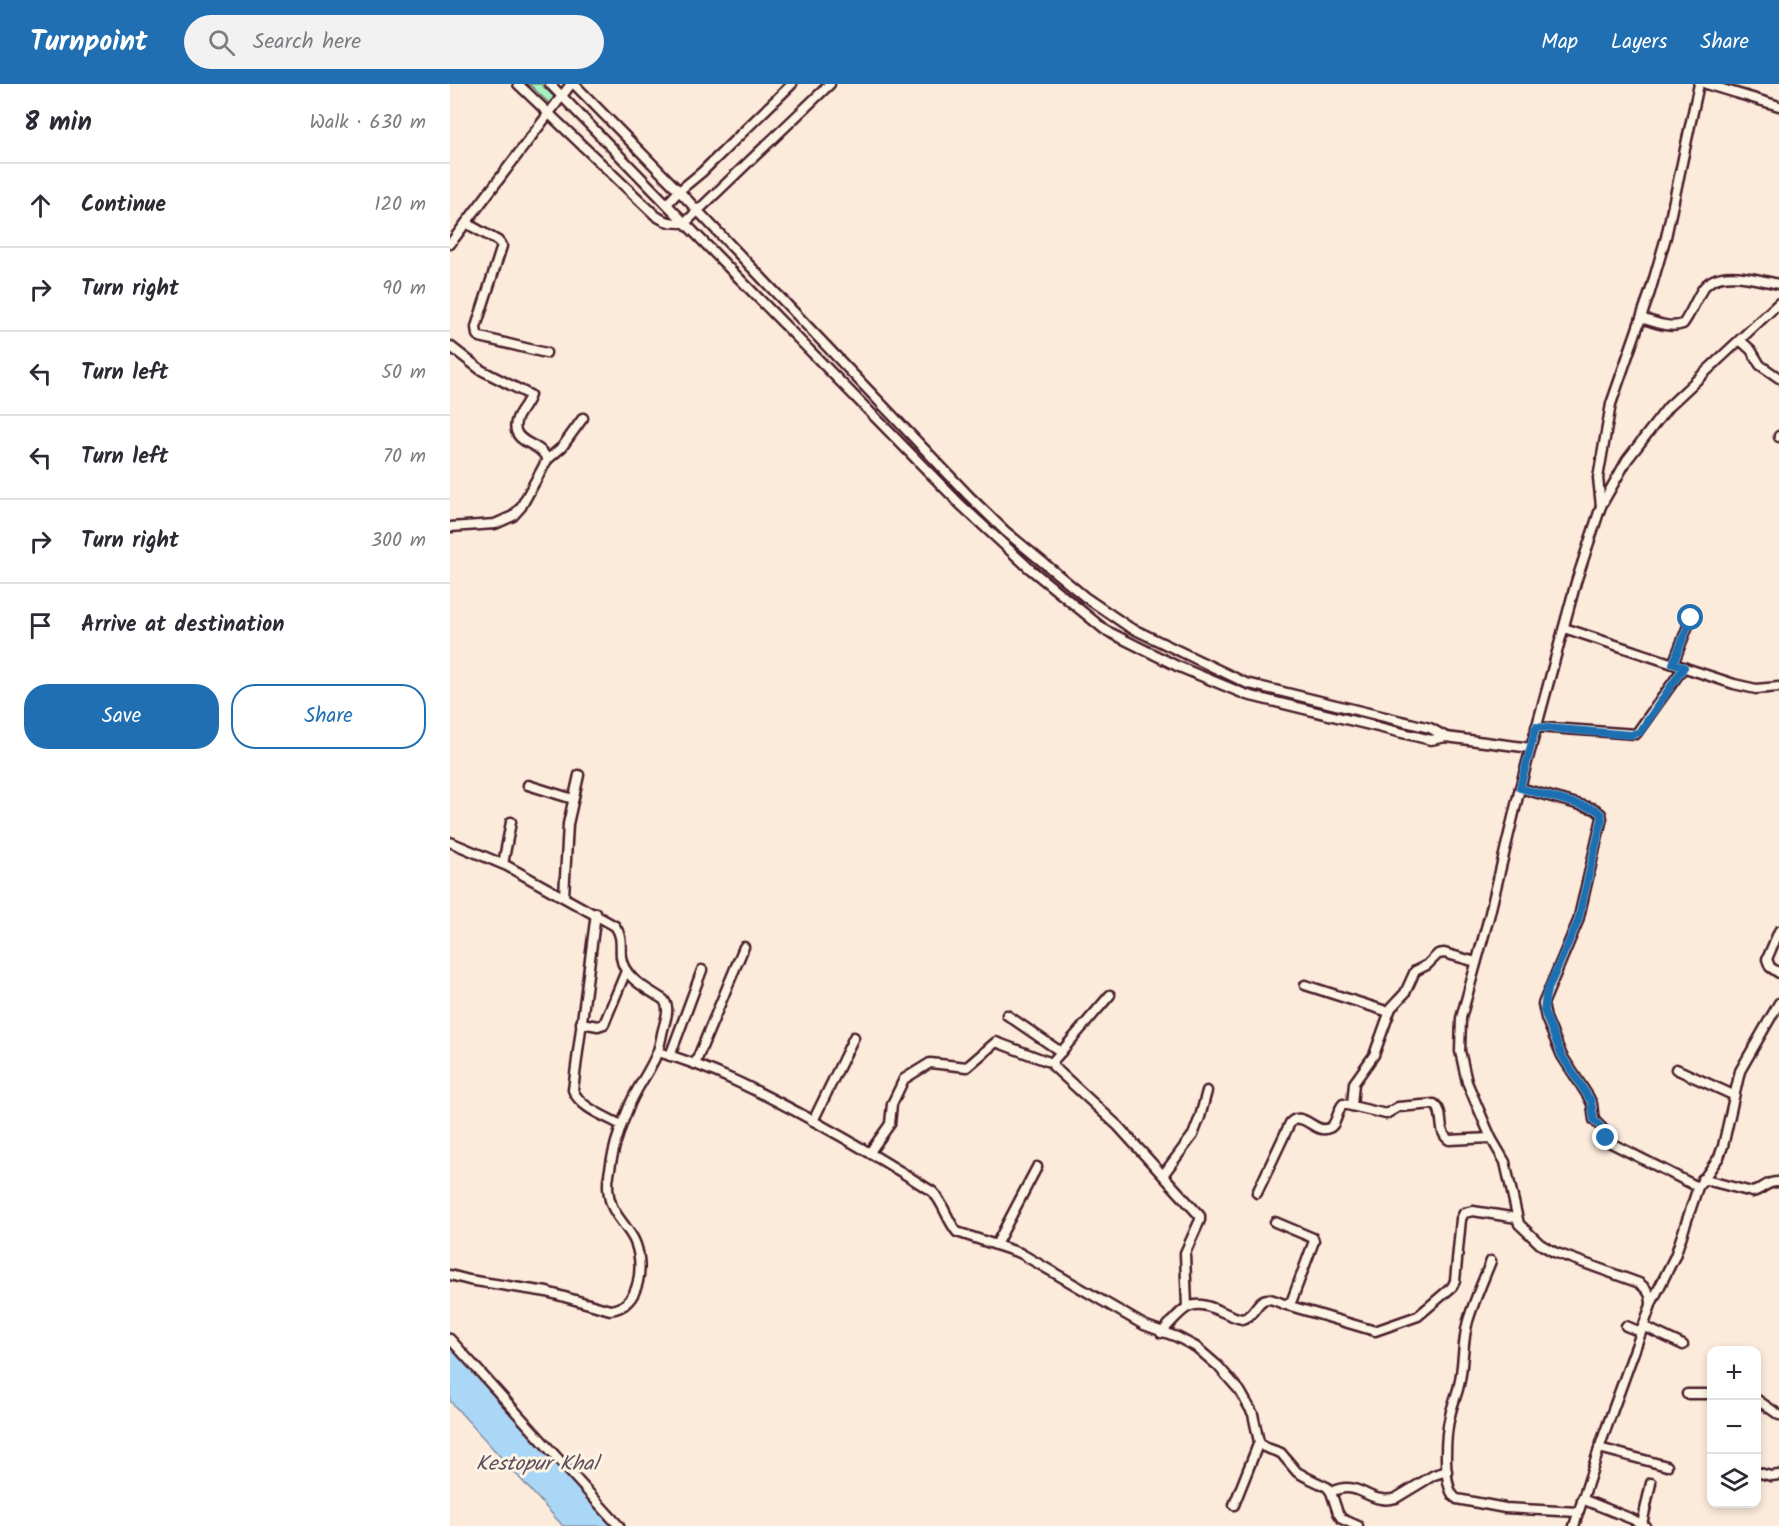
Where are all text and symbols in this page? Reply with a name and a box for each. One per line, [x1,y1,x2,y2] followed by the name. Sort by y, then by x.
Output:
[184,15,604,69] search box
[30,20,148,65] text: Turnpoint
[253,25,361,60] text: Search here
[205,26,238,59] icon: search
[1541,26,1578,59] text: Map
[1611,26,1667,59] text: Layers
[1700,26,1749,59] text: Share
[24,102,92,144] text: 8 min
[309,107,426,139] text: Walk · 630 m
[81,188,166,223] text: Continue
[24,189,57,222] icon: ahead
[374,189,426,221] text: 120 m
[81,272,179,307] text: Turn right
[24,273,57,306] icon: right
[382,273,426,305] text: 90 m
[81,356,168,391] text: Turn left
[24,357,57,390] icon: left
[381,357,426,389] text: 50 m
[81,440,168,475] text: Turn left
[24,441,57,474] icon: left
[383,441,426,473] text: 70 m
[81,524,179,559] text: Turn right
[24,525,57,558] icon: right
[371,525,426,557] text: 300 m
[1677,604,1703,630] route start
[81,608,284,643] text: Arrive at destination
[24,609,57,642] icon: arrive
[24,684,219,749] button: Save
[231,684,426,749] button: Share
[1592,1124,1618,1150] route end
[1707,1346,1761,1508] map controls
[1707,1346,1761,1400] button: +
[1707,1400,1761,1454] button: −
[476,1448,602,1481] water label: Kestopur Khal
[1707,1454,1761,1508] button: layers

